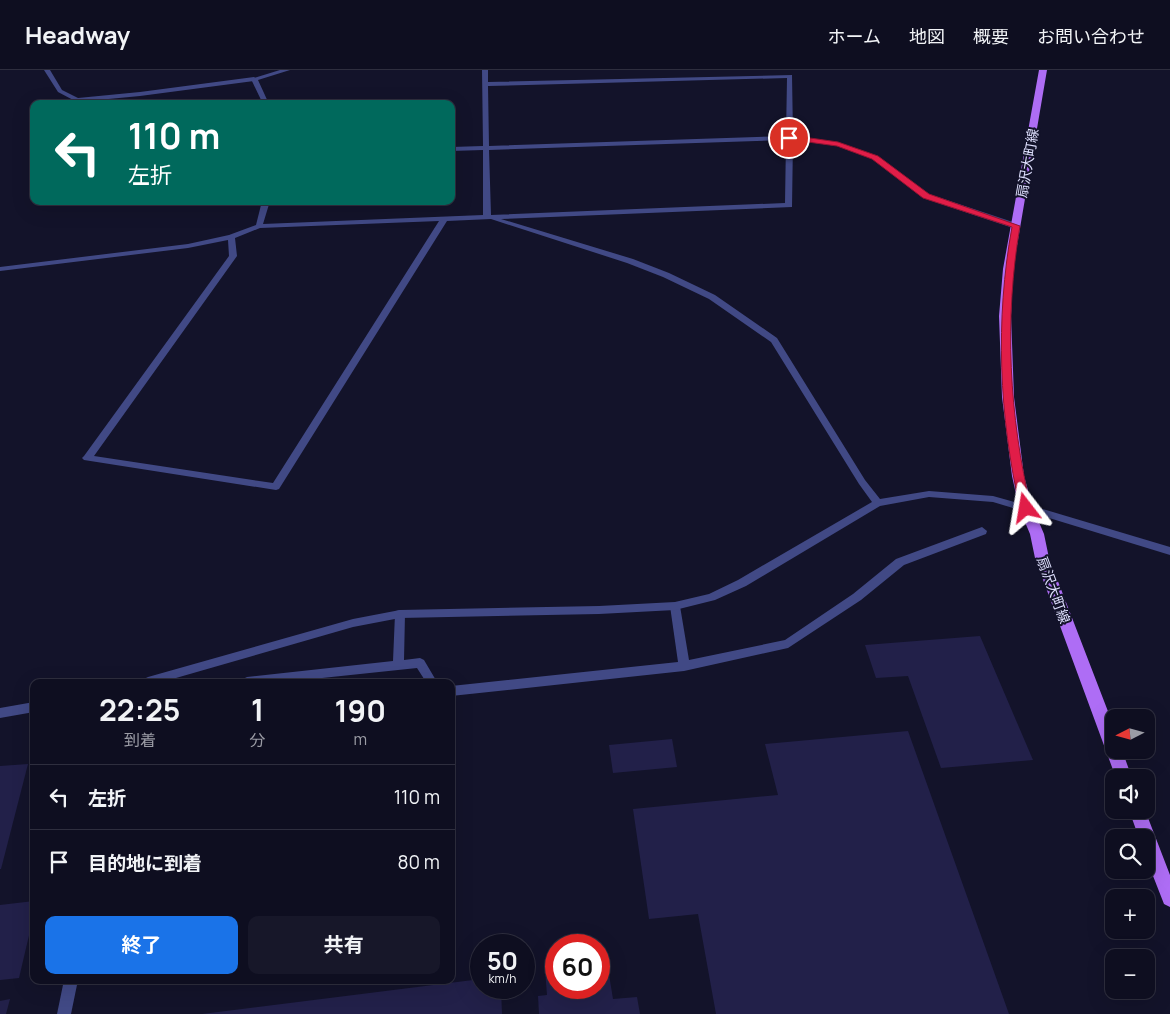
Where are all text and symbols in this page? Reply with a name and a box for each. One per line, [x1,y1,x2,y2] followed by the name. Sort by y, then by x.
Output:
[25,18,130,51] text: Headway
[828,24,881,48] text: ホーム
[909,24,945,48] text: 地図
[973,24,1009,48] text: 概要
[1037,24,1145,48] text: お問い合わせ
[128,112,220,160] text: 110 m
[768,117,810,159] pin
[45,120,110,185] icon: left
[775,124,803,152] icon: arrive
[1012,127,1042,199] street label: 扇沢大町線
[128,160,172,190] text: 左折
[999,481,1051,533] position arrow
[1033,554,1075,626] street label: 扇沢大町線
[99,689,180,730] text: 22:25
[251,689,264,730] text: 1
[334,690,386,731] text: 190
[1105,709,1155,759] north arrow
[1105,709,1155,999] map controls
[353,728,367,750] text: m
[124,729,156,751] text: 到着
[249,729,265,751] text: 分
[1105,769,1155,819] button: sound
[45,783,73,811] icon: left
[394,784,440,810] text: 110 m
[88,785,126,811] text: 左折
[1105,829,1155,879] button: search
[45,848,73,876] icon: arrive
[397,849,440,875] text: 80 m
[88,850,202,876] text: 目的地に到着
[1105,889,1155,939] button: +
[45,916,238,974] button: 終了
[248,916,440,974] button: 共有
[545,934,610,999] speed limit sign: 60
[487,943,518,978] text: 50
[1105,949,1155,999] button: −
[489,970,516,987] text: km/h

